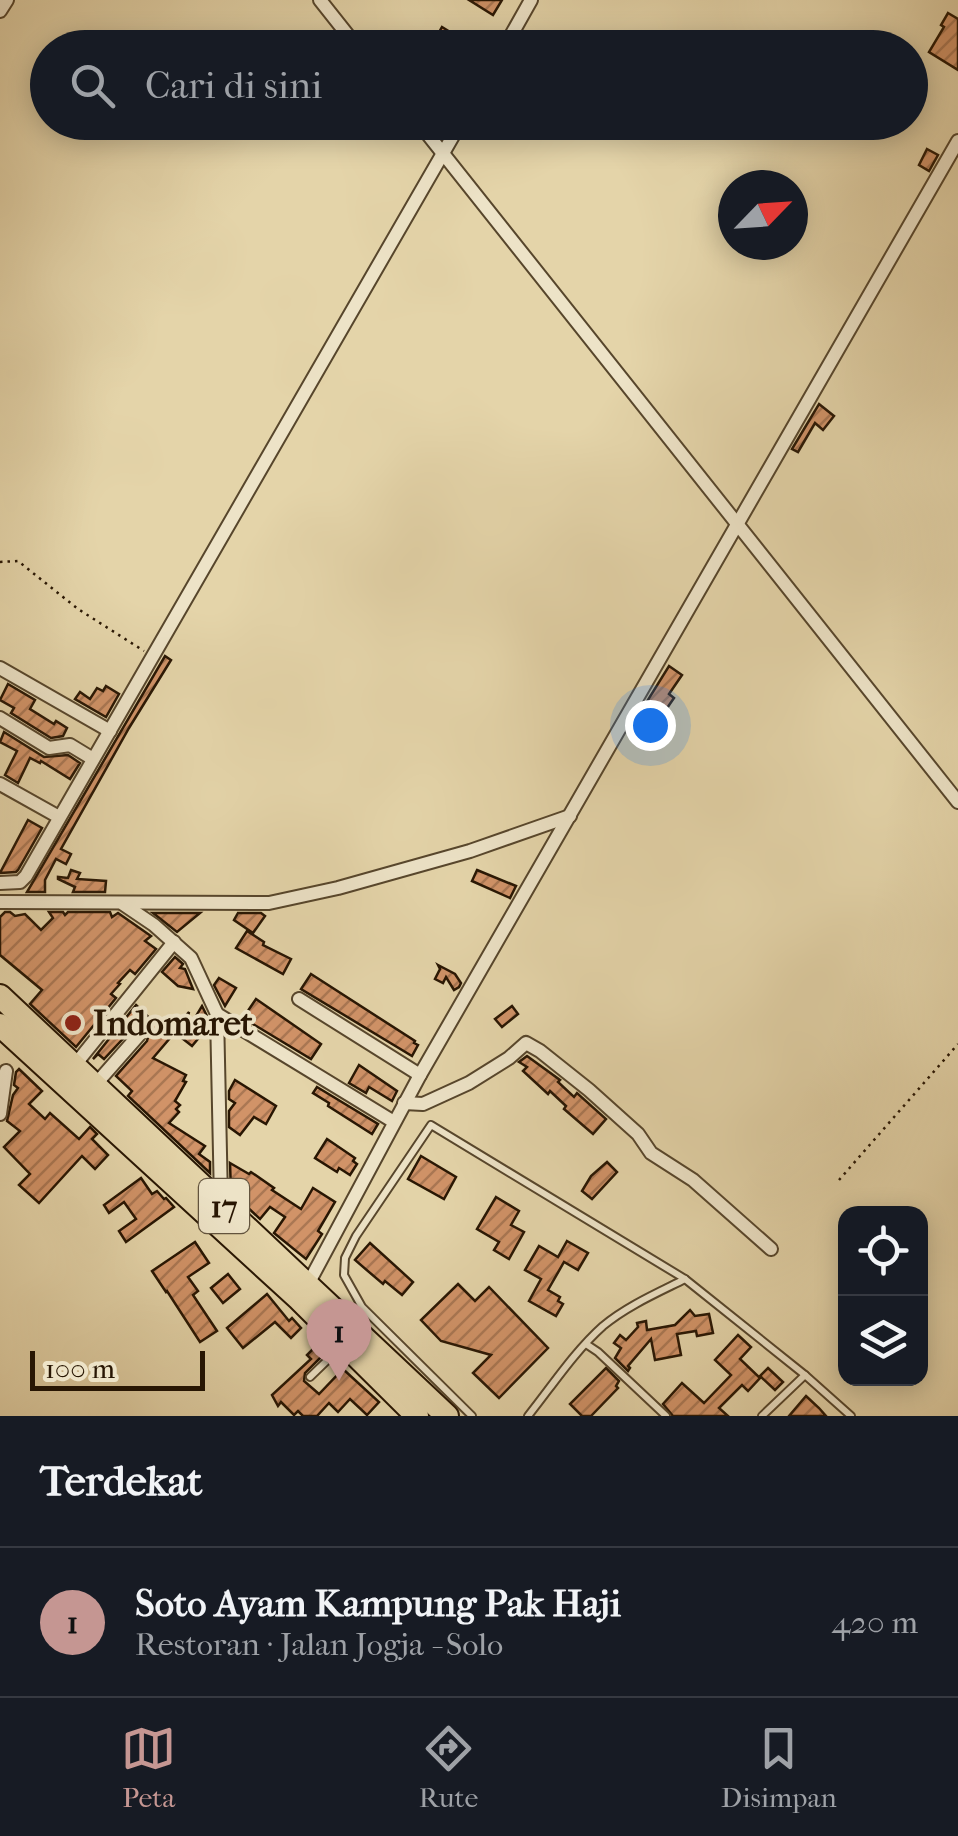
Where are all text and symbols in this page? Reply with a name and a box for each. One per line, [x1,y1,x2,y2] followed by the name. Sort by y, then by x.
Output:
[30,30,928,140] search box
[65,58,120,113] icon: search
[145,63,322,108] text: Cari di sini
[718,170,808,260] north arrow
[625,700,676,751] your location
[93,1003,254,1044] place label: Indomaret
[62,1012,84,1034] marker: Indomaret
[199,1179,249,1233] road number: 17
[838,1206,928,1386] map controls
[838,1206,928,1296] button: locate
[838,1296,928,1386] button: layers
[306,1298,372,1381] pin: 1
[30,1346,205,1390] scale bar
[45,1352,115,1385] text: 100 m
[40,1457,202,1506] text: Terdekat
[135,1581,621,1626] text: Soto Ayam Kampung Pak Haji
[67,1604,78,1641] text: 1
[832,1604,918,1641] text: 420 m
[135,1626,503,1663] text: Restoran · Jalan Jogja - Solo
[121,1721,176,1814] tab: Peta
[419,1721,478,1814] tab: Rute
[721,1721,837,1814] tab: Disimpan

